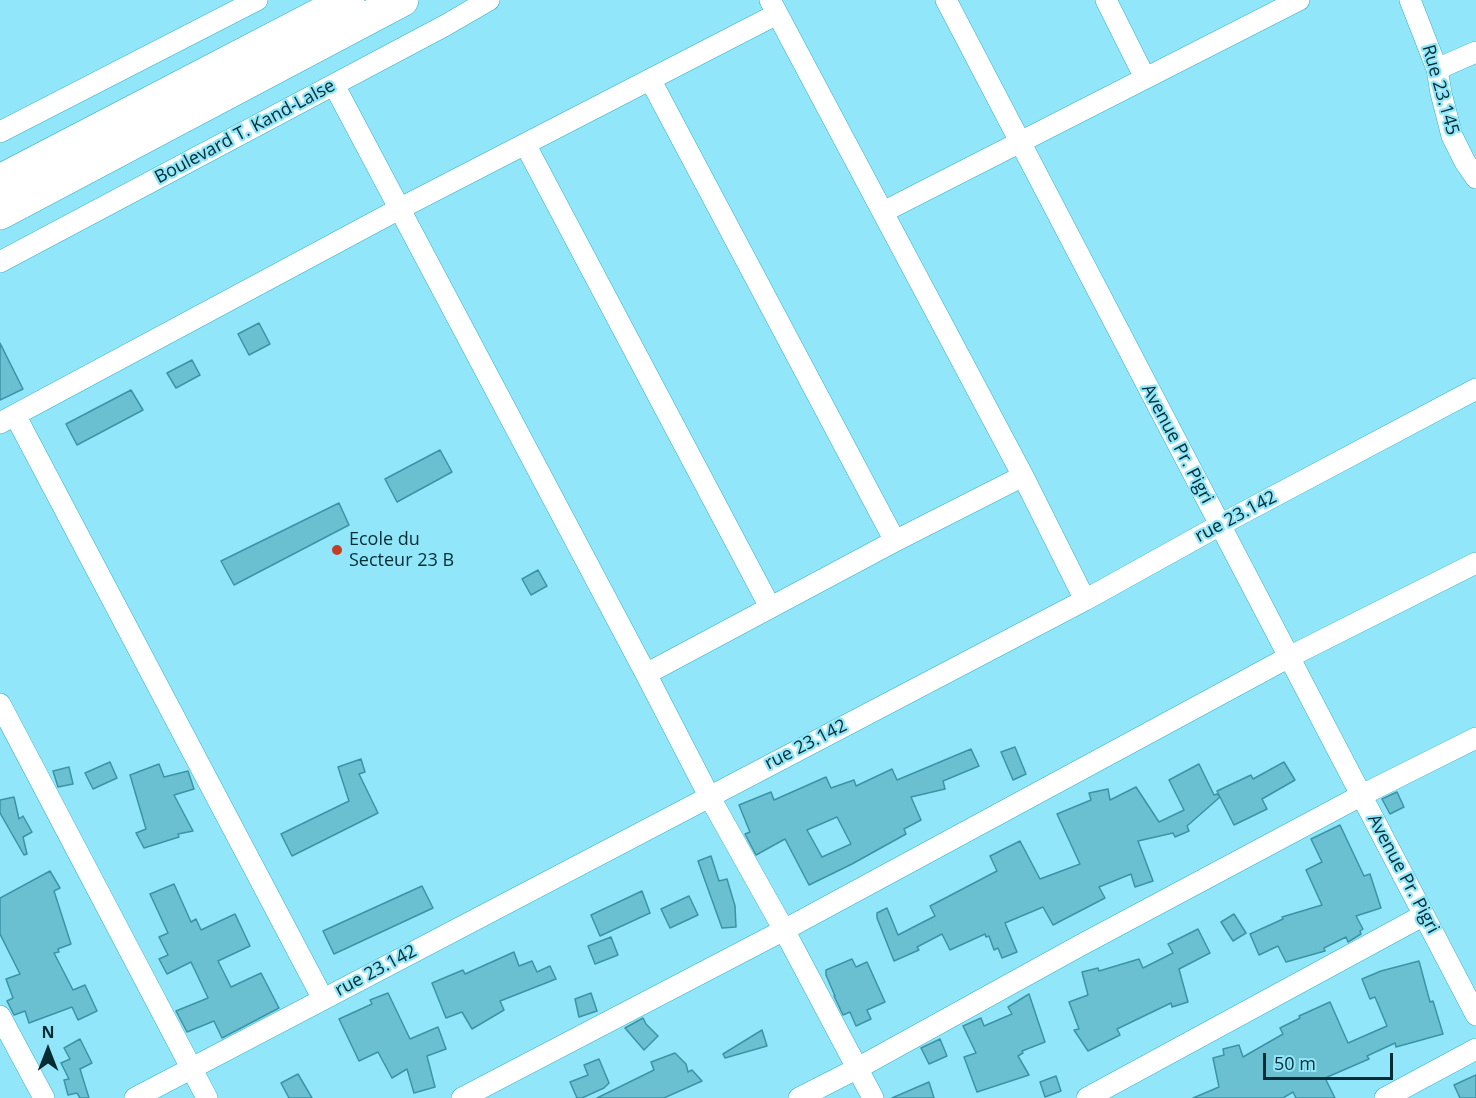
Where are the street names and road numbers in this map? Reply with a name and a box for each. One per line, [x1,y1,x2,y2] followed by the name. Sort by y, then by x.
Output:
[1417,42,1463,138] street label: Rue 23.145
[151,75,339,189] street label: Boulevard T. Kand-Lalse
[1136,381,1218,507] street label: Avenue Pr. Pigri
[1191,486,1281,548] street label: rue 23.142
[761,715,851,775] street label: rue 23.142
[1362,811,1444,937] street label: Avenue Pr. Pigri
[331,940,421,1002] street label: rue 23.142

